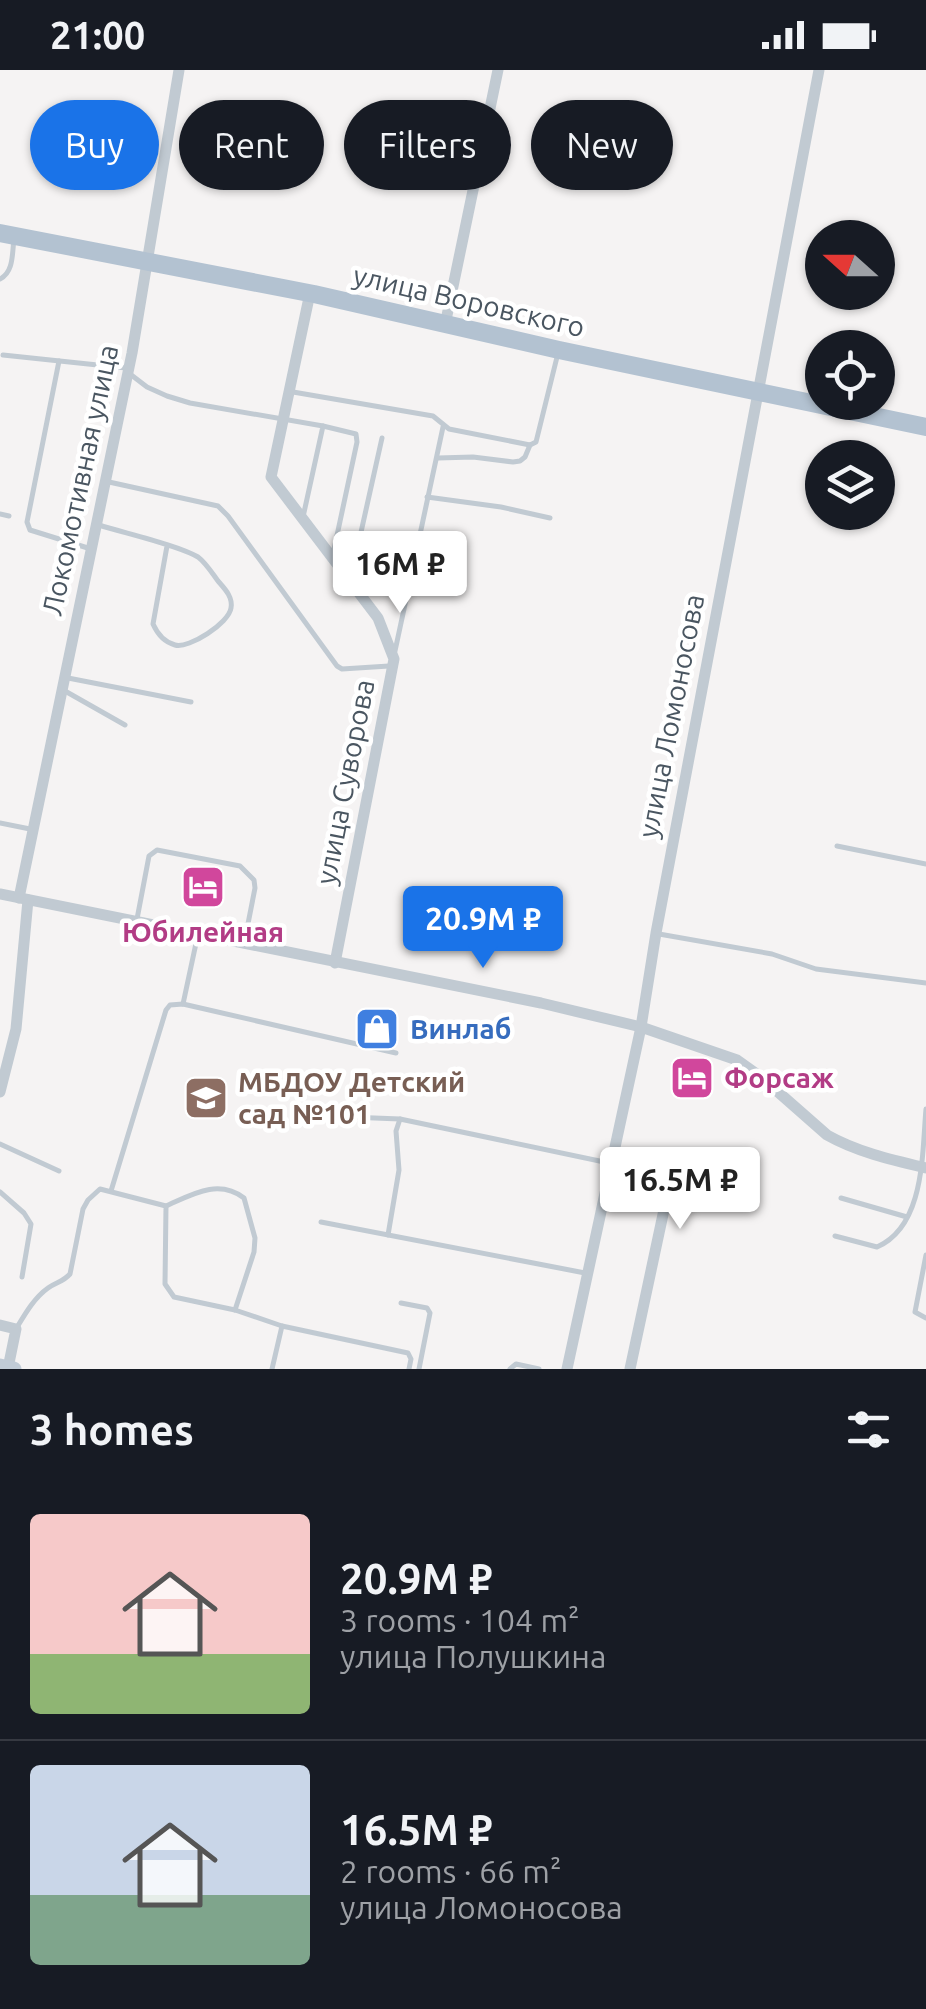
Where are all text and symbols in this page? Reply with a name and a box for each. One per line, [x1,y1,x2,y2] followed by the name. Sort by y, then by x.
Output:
[50,14,145,56] text: 21:00
[30,100,159,190] chip: Buy
[179,100,324,190] chip: Rent
[344,100,511,190] chip: Filters
[531,100,673,190] chip: New
[805,220,895,310] north arrow
[805,220,895,530] map controls
[350,259,588,342] street label: улица Воровского
[805,330,895,420] button: locate
[36,342,123,618] street label: Локомотивная улица
[805,440,895,530] button: layers
[330,531,470,616] pin: 16M ₽
[355,545,445,581] text: 16M ₽
[632,592,709,840] street label: улица Ломоносова
[309,677,380,887] street label: улица Суворова
[180,864,226,910] hotel icon: Юбилейная
[391,886,575,971] pin: 20.9M ₽
[425,900,541,936] text: 20.9M ₽
[122,916,284,947] place label: Юбилейная
[354,1006,400,1052] shop icon: Винлаб
[410,1013,511,1044] place label: Винлаб
[669,1055,715,1101] hotel icon: Форсаж
[724,1062,834,1093] place label: Форсаж
[238,1066,465,1129] place label: МБДОУ Детский сад №101
[183,1075,229,1121] school or university icon: МБДОУ Детский сад №101
[588,1147,772,1232] pin: 16.5M ₽
[622,1161,738,1197] text: 16.5M ₽
[841,1402,896,1457] icon: filters
[30,1406,194,1453] text: 3 homes
[110,1554,230,1674] icon: home
[340,1555,492,1602] text: 20.9M ₽
[340,1602,580,1638] text: 3 rooms · 104 m²
[340,1638,606,1674] text: улица Полушкина
[110,1805,230,1925] icon: home
[340,1806,492,1853] text: 16.5M ₽
[340,1853,561,1889] text: 2 rooms · 66 m²
[340,1889,623,1925] text: улица Ломоносова

